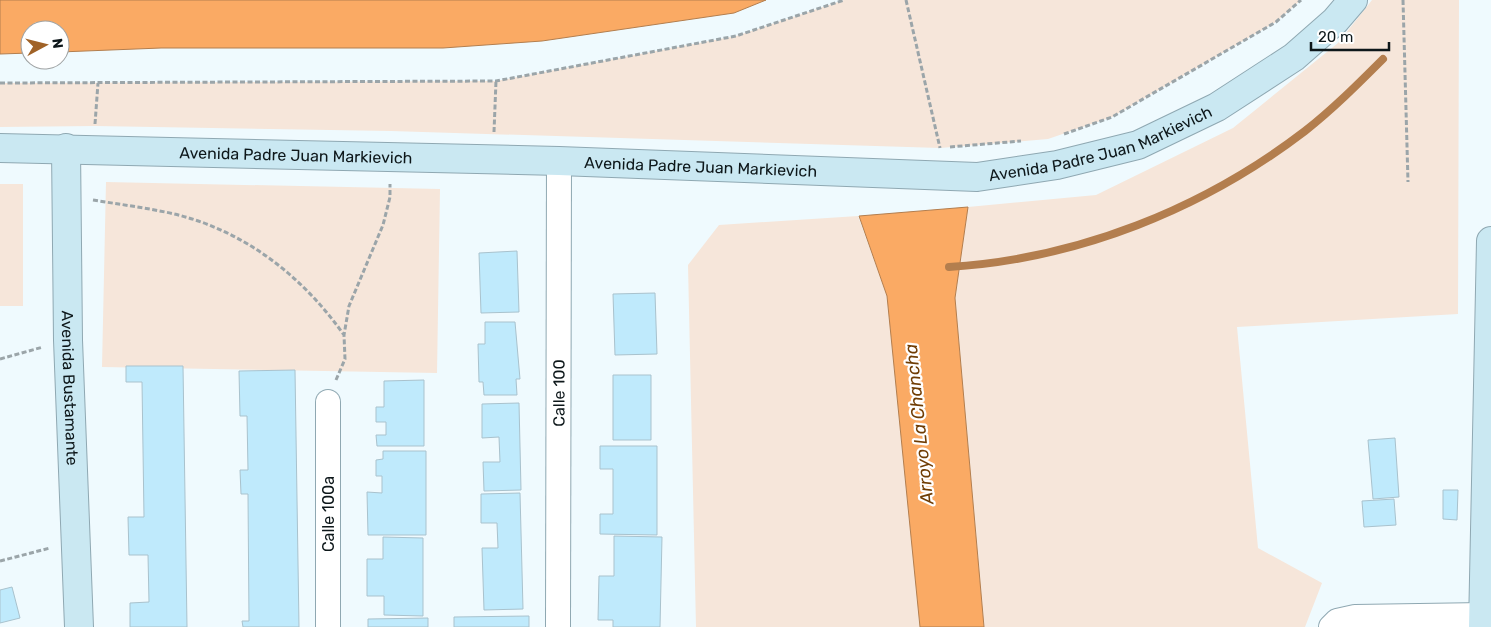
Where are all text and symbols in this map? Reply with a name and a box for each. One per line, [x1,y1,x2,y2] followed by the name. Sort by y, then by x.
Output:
[20,20,70,70] north arrow
[1311,20,1388,52] scale bar
[1318,28,1353,46] text: 20 m
[48,37,66,50] text: N
[988,102,1215,185] street label: Avenida Padre Juan Markievich
[179,143,413,168] street label: Avenida Padre Juan Markievich
[584,153,818,181] street label: Avenida Padre Juan Markievich
[58,310,82,466] street label: Avenida Bustamante
[900,342,938,506] water label: Arroyo La Chancha
[549,359,569,427] street label: Calle 100
[319,476,338,552] street label: Calle 100a

